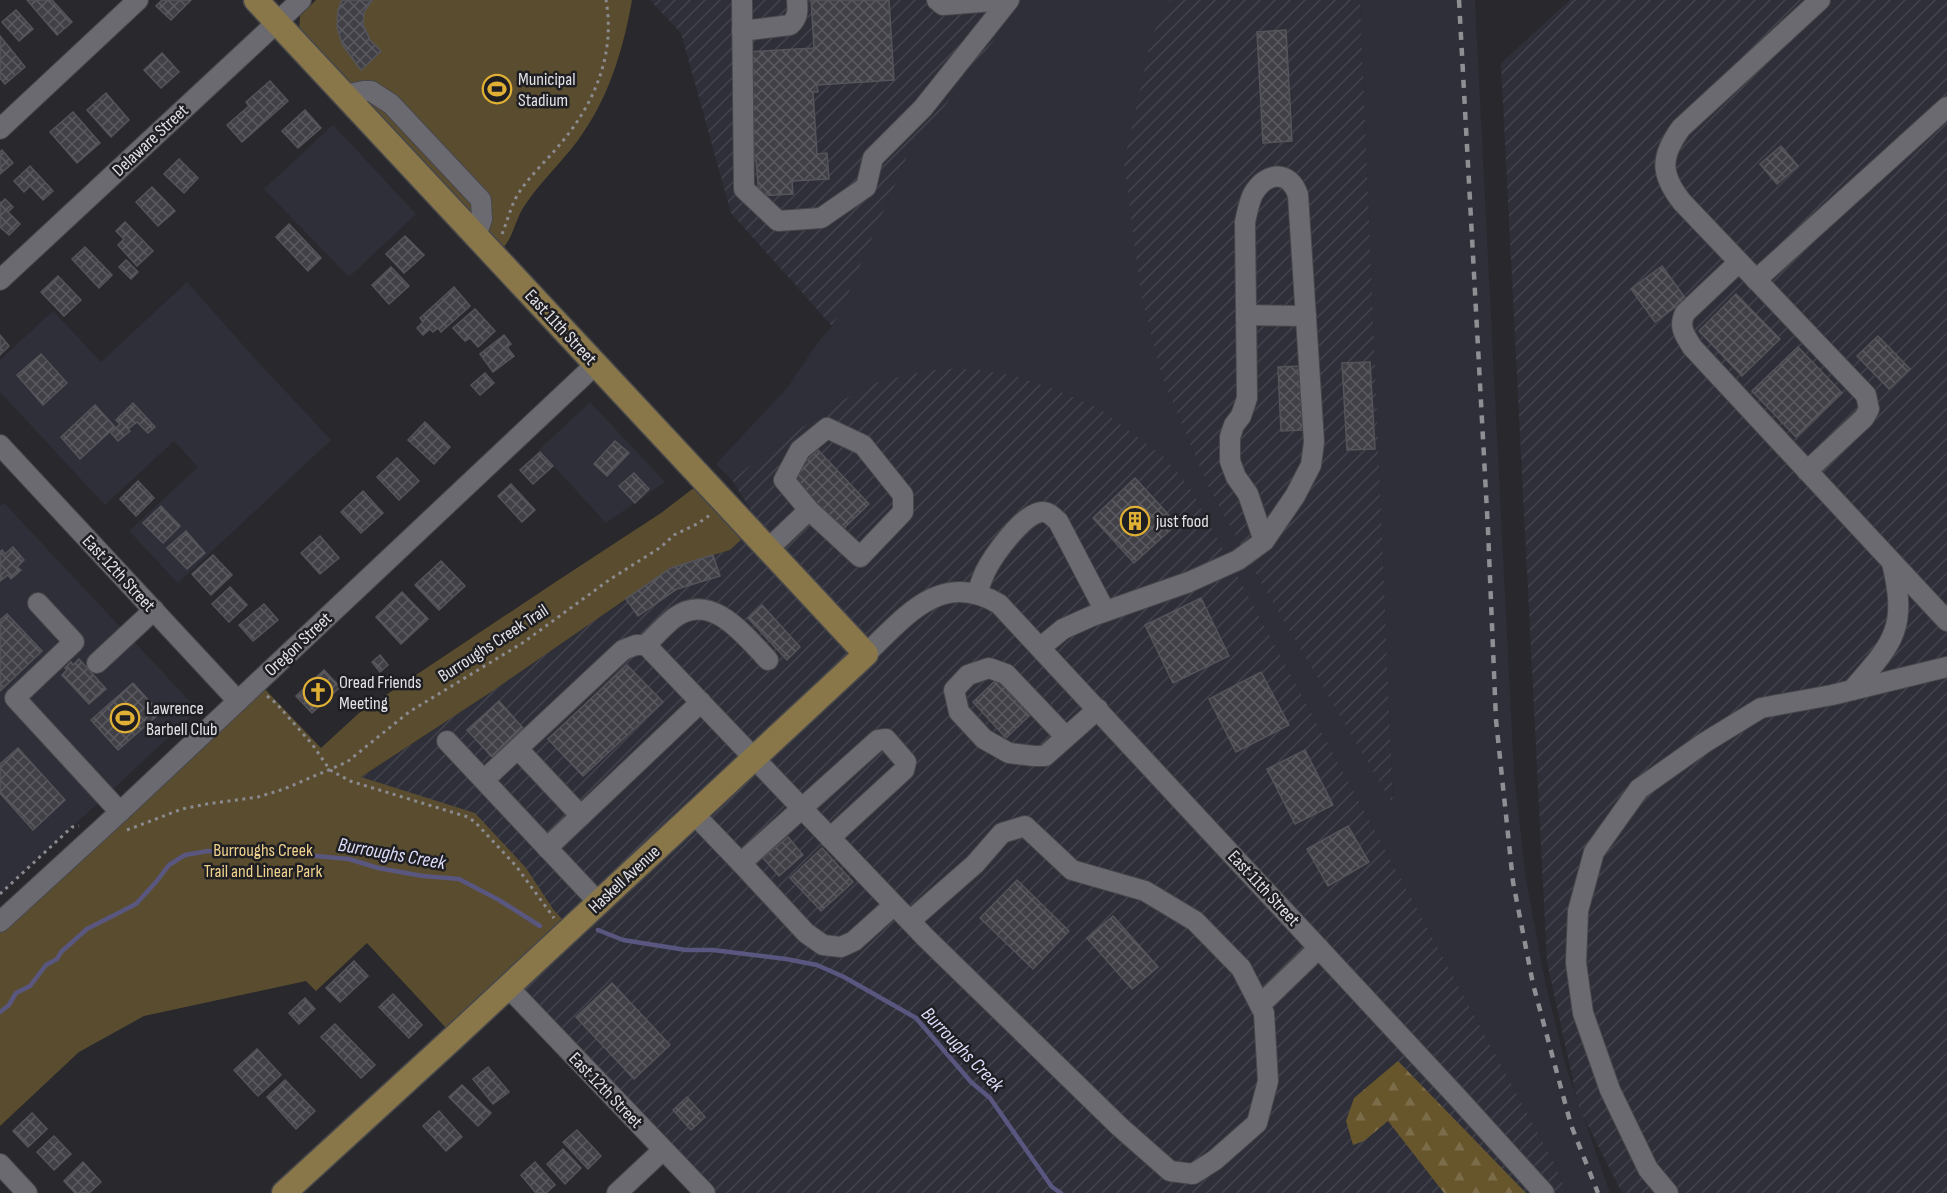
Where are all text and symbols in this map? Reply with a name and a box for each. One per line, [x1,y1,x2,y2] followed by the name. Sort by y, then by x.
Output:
[518,69,576,111] place label: Municipal Stadium
[481,73,513,105] sports icon: Municipal Stadium
[108,100,193,181] street label: Delaware Street
[520,285,601,370] street label: East 11th Street
[1119,505,1151,537] building icon: just food
[1155,511,1209,532] place label: just food
[78,531,160,616] street label: East 12th Street
[434,600,552,687] street label: Burroughs Creek Trail
[260,608,337,681] street label: Oregon Street
[339,672,422,714] place label: Oread Friends Meeting
[302,676,334,708] church icon: Oread Friends Meeting
[146,698,218,740] place label: Lawrence Barbell Club
[109,702,141,734] sports icon: Lawrence Barbell Club
[336,833,448,875] water label: Burroughs Creek
[204,840,322,882] park label: Burroughs Creek Trail and Linear Park
[584,841,664,918] street label: Haskell Avenue
[1223,846,1304,931] street label: East 11th Street
[916,1002,1009,1097] water label: Burroughs Creek
[564,1048,647,1133] street label: East 12th Street

